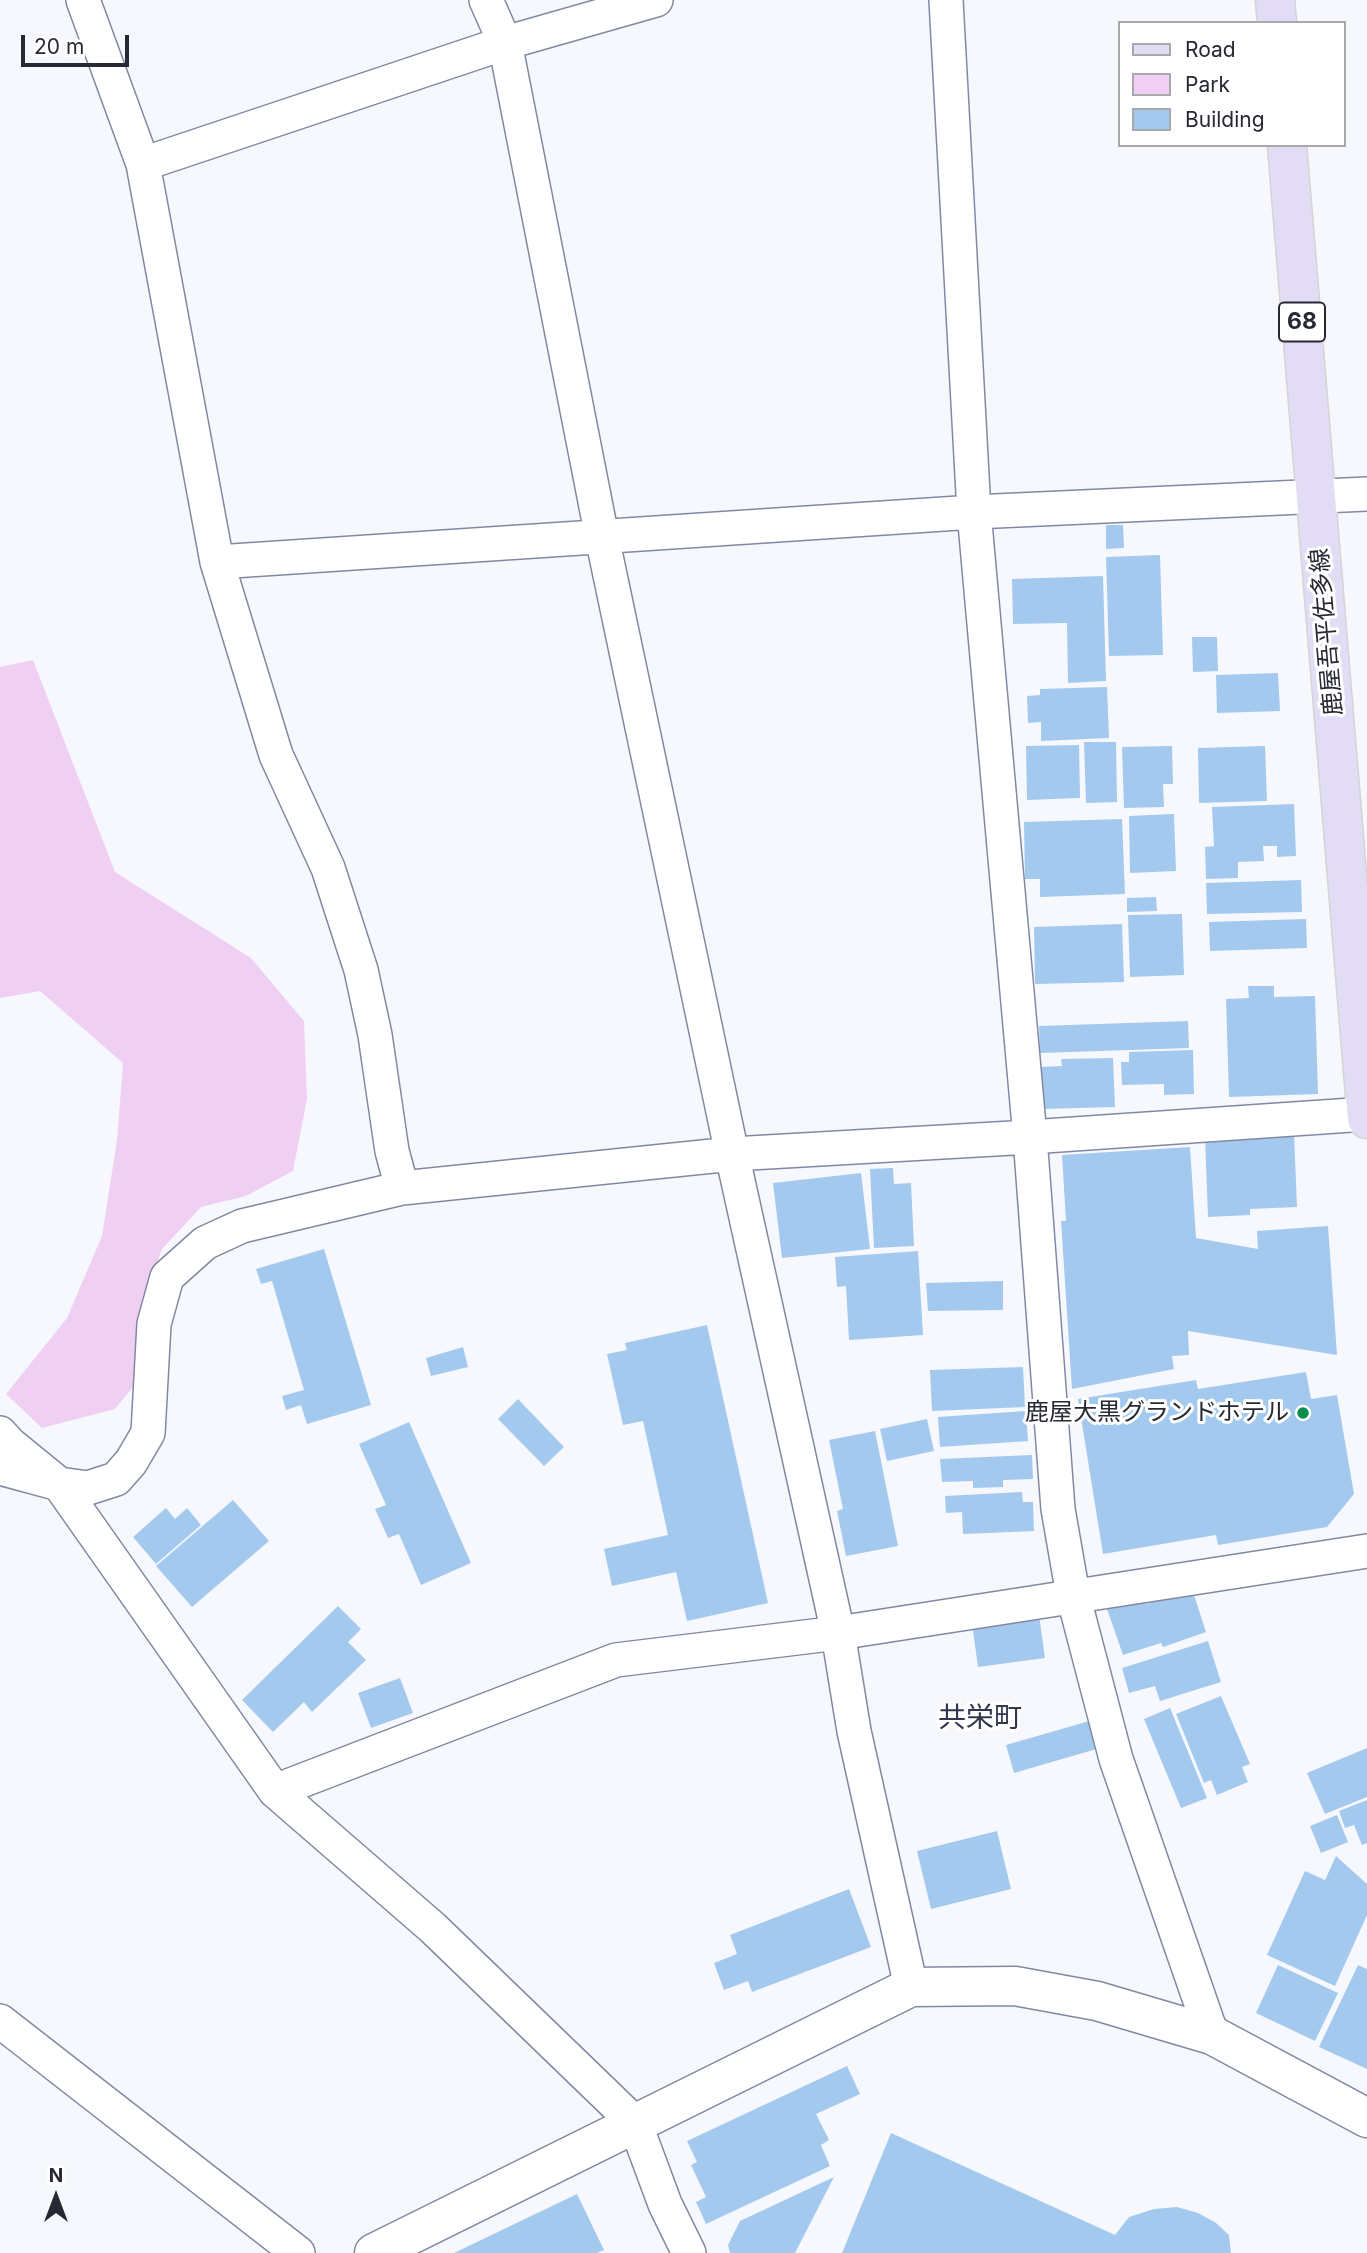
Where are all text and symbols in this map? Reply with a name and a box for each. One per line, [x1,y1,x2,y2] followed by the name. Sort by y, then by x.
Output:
[24,21,133,65] scale bar
[1118,21,1346,147] legend
[34,34,84,59] text: 20 m
[1185,37,1236,62] text: Road
[1185,72,1230,97] text: Park
[1185,107,1265,132] text: Building
[1279,302,1325,342] road number: 68
[1305,547,1349,717] street label: 鹿屋吾平佐多線
[1025,1399,1289,1427] place label: 鹿屋大黒グランドホテル
[1295,1405,1311,1421] marker: 鹿屋大黒グランドホテル
[938,1702,1022,1736] district label: 共栄町
[21,2162,91,2232] north arrow
[49,2164,63,2187] text: N

